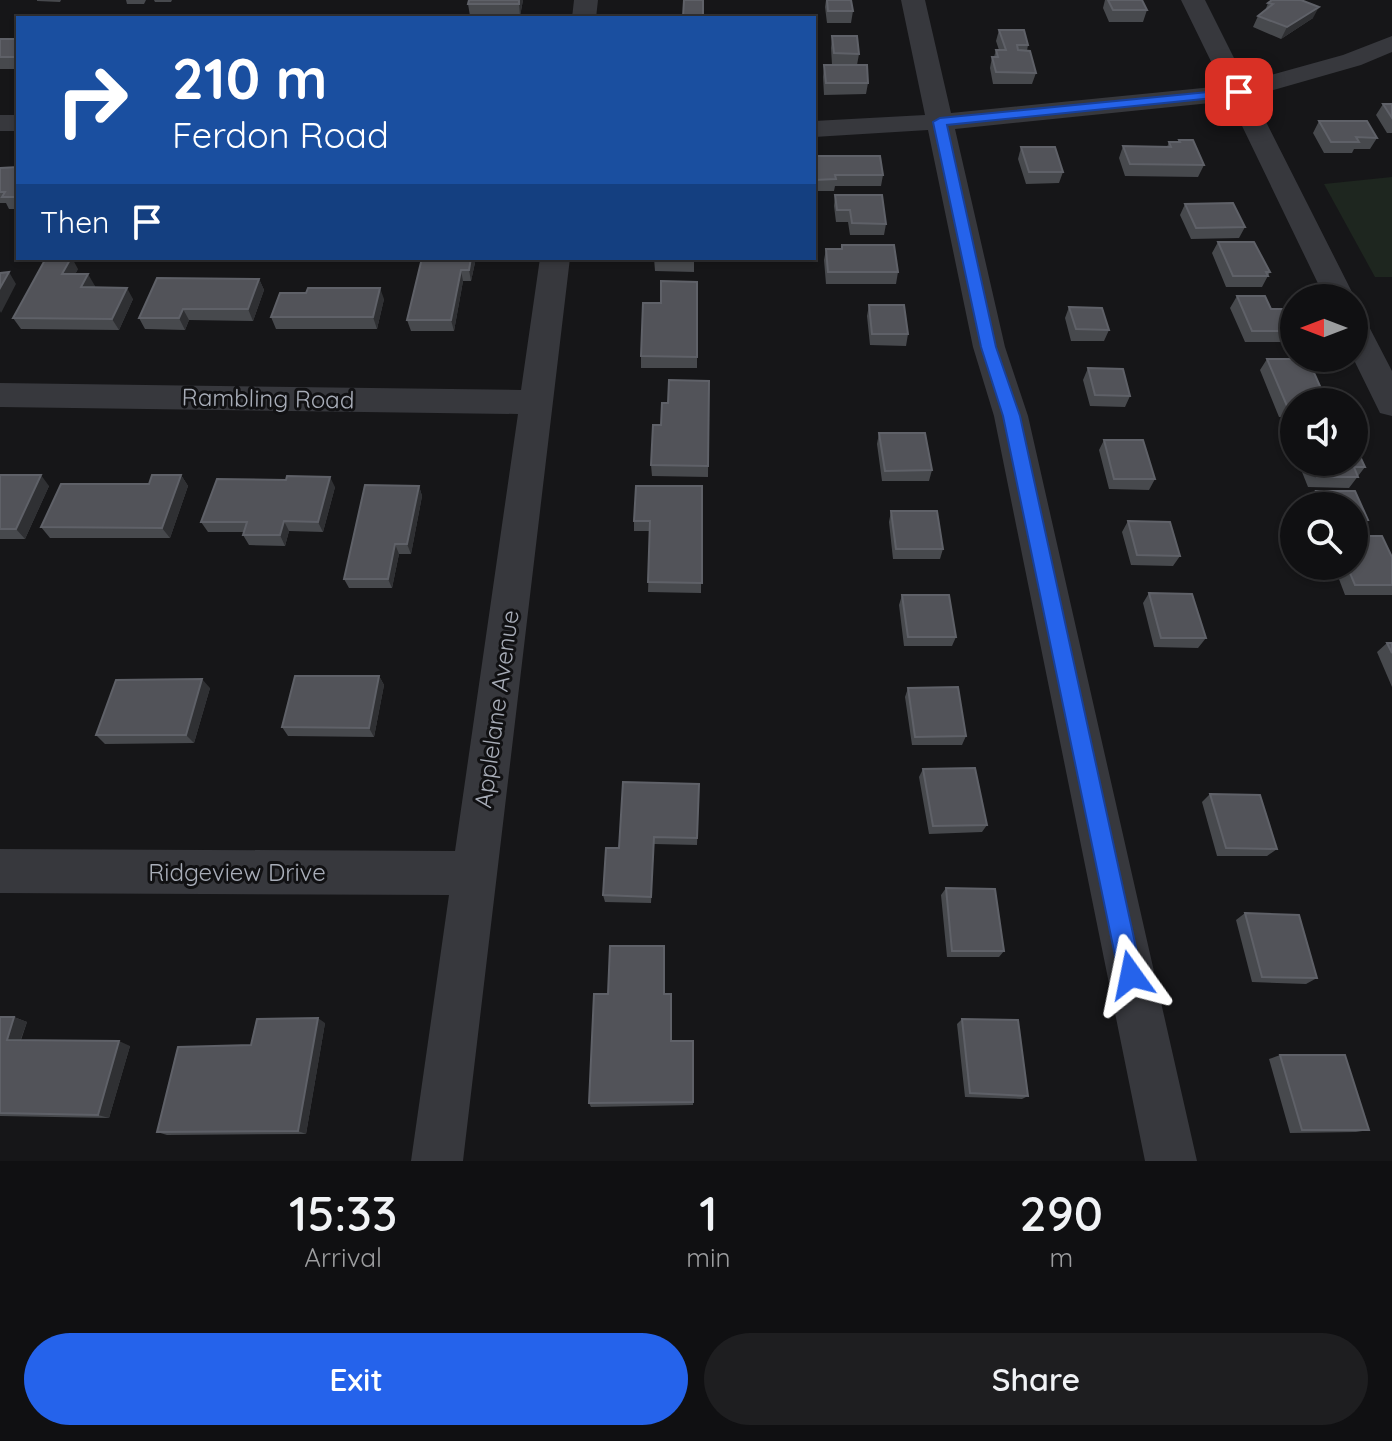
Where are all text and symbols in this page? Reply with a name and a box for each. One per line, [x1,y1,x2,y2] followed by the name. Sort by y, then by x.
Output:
[172,43,327,113] text: 210 m
[40,48,144,152] icon: right
[1205,58,1273,126] pin
[1217,70,1261,114] icon: arrive
[172,112,389,157] text: Ferdon Road
[125,200,169,244] icon: arrive
[40,203,109,241] text: Then
[1280,284,1368,372] north arrow
[1280,284,1368,580] map controls
[181,381,355,415] street label: Rambling Road
[1280,388,1368,476] button: sound
[1280,492,1368,580] button: search
[467,608,525,810] street label: Applelane Avenue
[148,857,326,887] street label: Ridgeview Drive
[1089,933,1173,1017] position arrow
[289,1183,397,1243] text: 15:33
[699,1183,718,1243] text: 1
[1020,1183,1103,1243] text: 290
[304,1241,382,1274] text: Arrival
[686,1241,731,1274] text: min
[1049,1241,1073,1274] text: m
[24,1333,688,1425] button: Exit
[704,1333,1368,1425] button: Share

